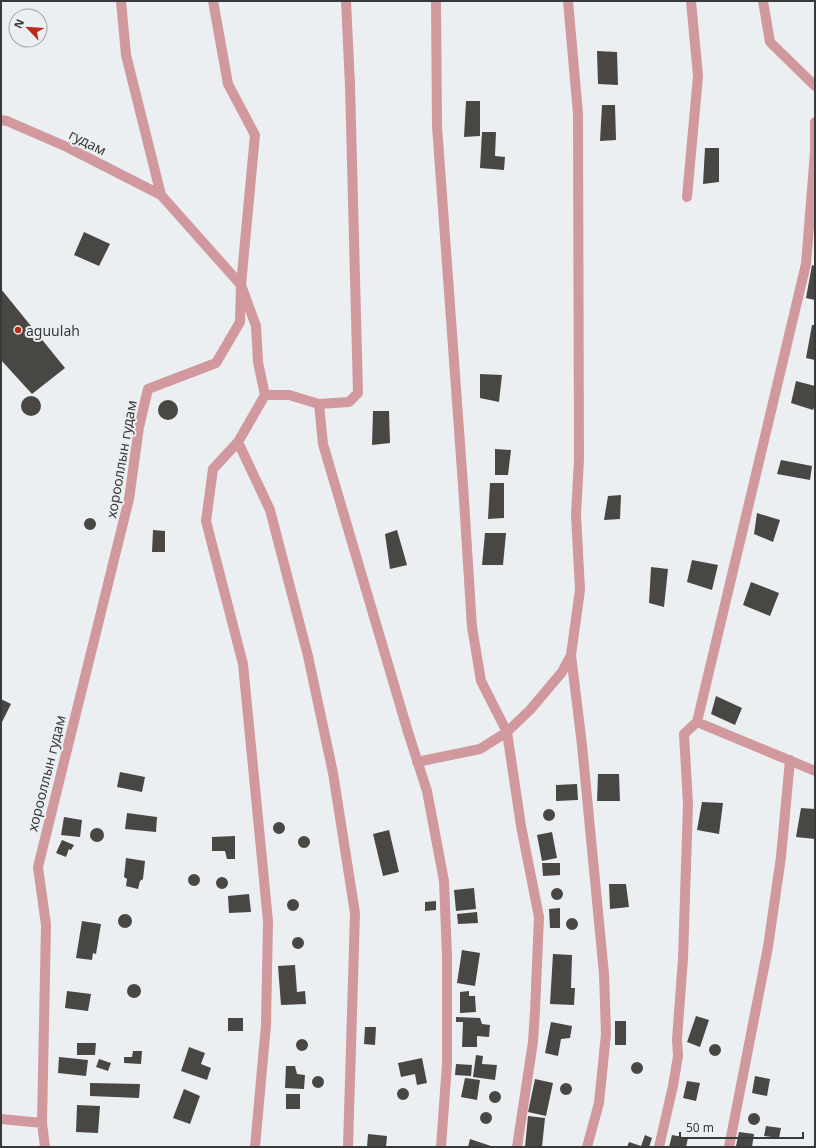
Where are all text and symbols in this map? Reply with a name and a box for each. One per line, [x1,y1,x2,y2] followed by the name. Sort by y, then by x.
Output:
[8,8,48,48] north arrow
[10,16,27,31] text: N
[66,125,110,159] street label: гудам
[26,321,80,340] place label: aguulah
[13,325,23,335] marker: aguulah
[101,399,141,519] street label: хорооллын гудам
[22,713,70,833] street label: хорооллын гудам
[680,1114,803,1140] scale bar
[686,1119,714,1136] text: 50 m

